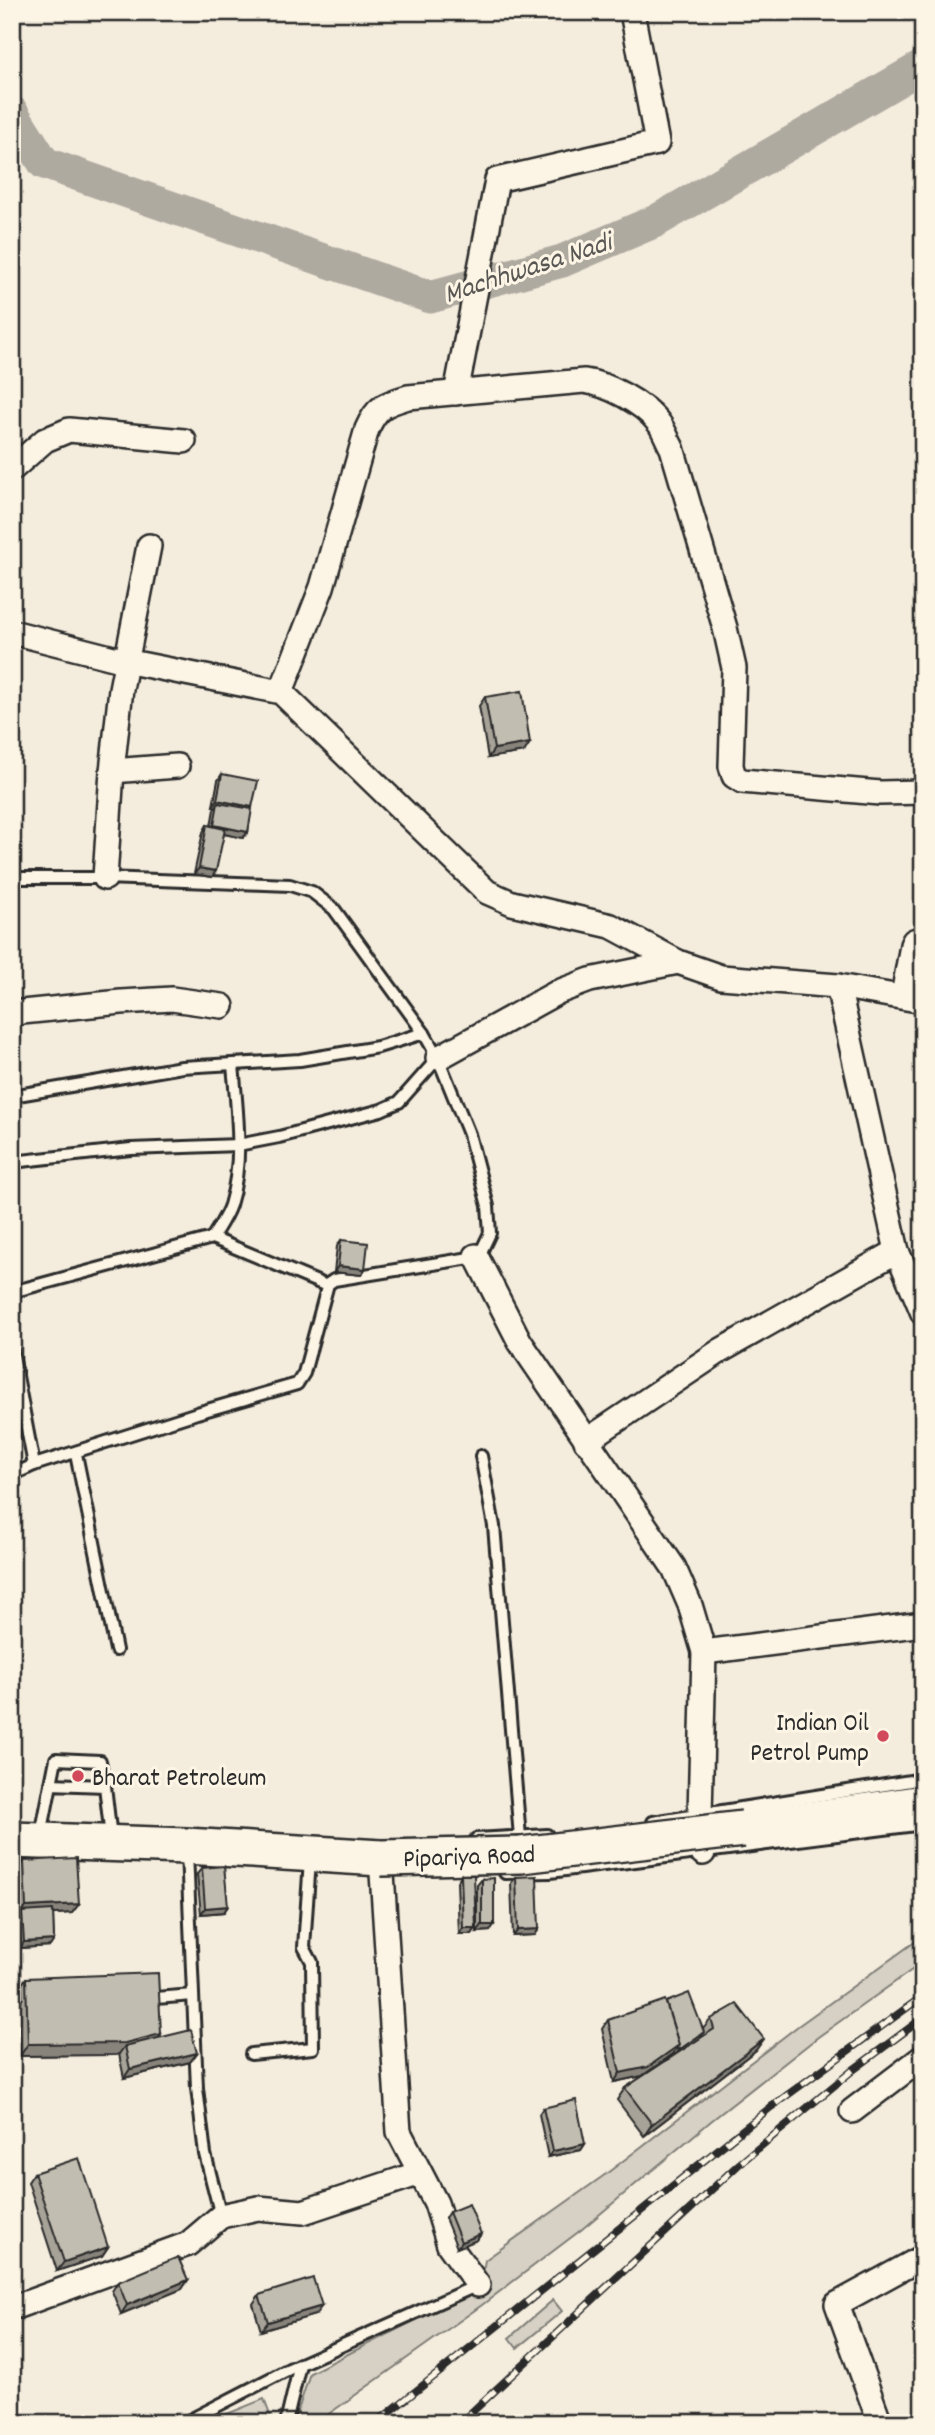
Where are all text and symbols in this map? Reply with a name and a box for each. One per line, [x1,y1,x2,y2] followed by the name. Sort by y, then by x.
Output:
[440,224,621,317] water label: Machhwasa Nadi
[750,1706,869,1773] place label: Indian Oil Petrol Pump
[875,1728,891,1744] marker: Indian Oil Petrol Pump
[92,1761,267,1798] place label: Bharat Petroleum
[70,1768,86,1784] marker: Bharat Petroleum
[402,1838,536,1879] street label: Pipariya Road

